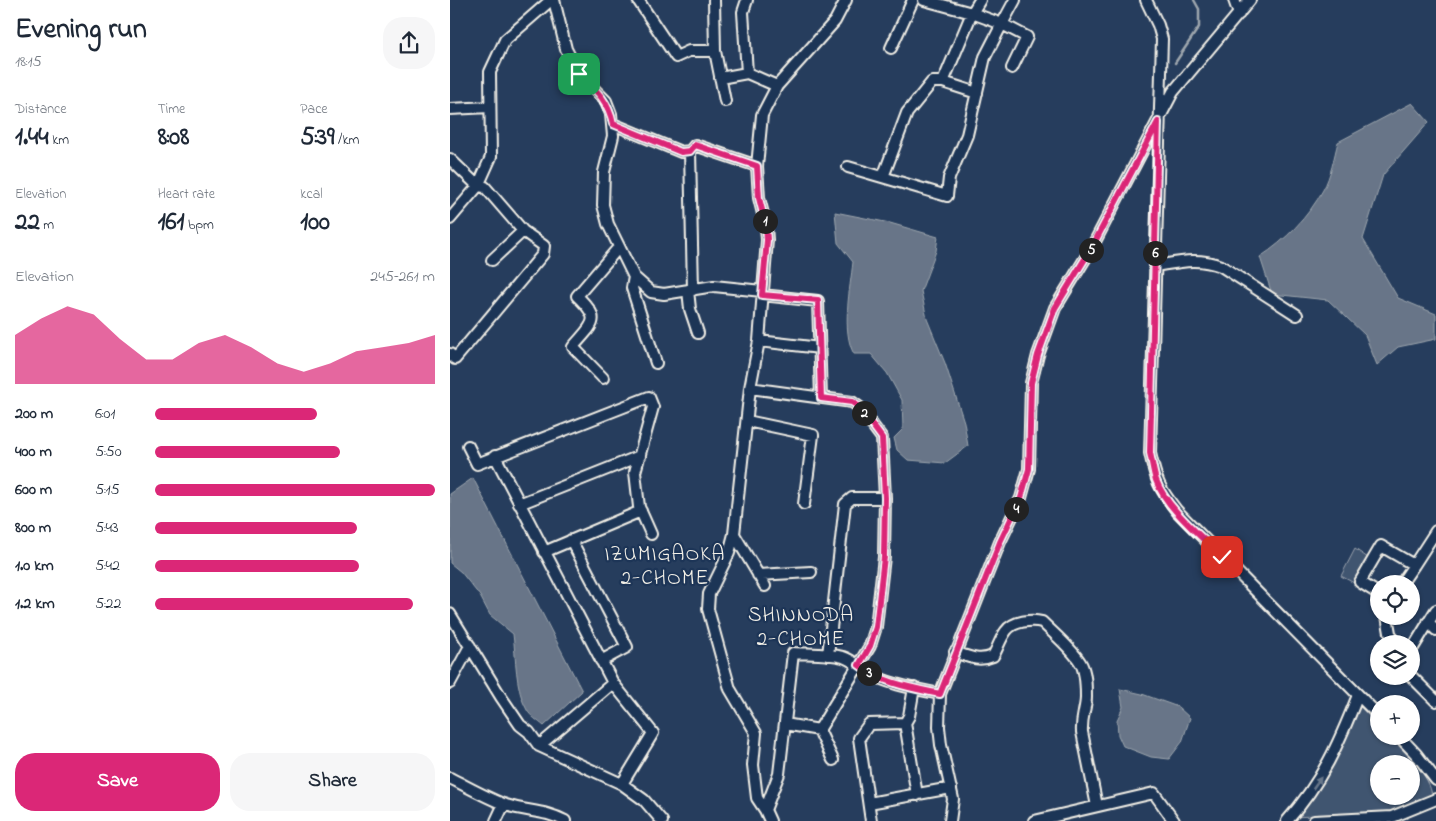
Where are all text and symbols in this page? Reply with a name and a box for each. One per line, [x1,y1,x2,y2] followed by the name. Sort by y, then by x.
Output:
[15,10,147,51] text: Evening run
[383,17,435,69] button: share
[15,50,42,74] text: 18:15
[558,53,600,95] pin
[565,60,593,88] icon: arrive
[15,99,67,120] text: Distance
[158,99,185,120] text: Time
[300,99,328,120] text: Pace
[15,120,49,156] text: 1.44
[158,120,189,156] text: 8:08
[300,120,335,156] text: 5:39
[49,130,69,151] text: km
[335,130,359,151] text: /km
[15,184,66,205] text: Elevation
[158,184,215,205] text: Heart rate
[300,184,323,205] text: kcal
[15,205,40,241] text: 22
[158,205,185,241] text: 161
[300,205,330,241] text: 100
[752,208,778,234] pin: 1
[763,211,768,232] text: 1
[40,215,54,236] text: m
[185,215,214,236] text: bpm
[1078,238,1104,262] pin: 5
[1087,240,1096,261] text: 5
[1142,240,1168,266] pin: 6
[1152,243,1159,264] text: 6
[15,265,74,289] text: Elevation
[370,265,435,289] text: 245–261 m
[852,400,876,426] pin: 2
[15,402,53,426] text: 200 m
[95,402,115,426] text: 6:01
[861,403,868,424] text: 2
[15,440,52,464] text: 400 m
[95,440,122,464] text: 5:50
[15,478,52,502] text: 600 m
[95,478,120,502] text: 5:15
[1004,496,1028,522] pin: 4
[1014,499,1019,520] text: 4
[15,516,51,540] text: 800 m
[95,516,119,540] text: 5:43
[1201,536,1243,578] pin
[605,540,725,594] district label: IZUMIGAOKA 2-CHOME
[1208,543,1236,571] icon: check
[15,554,54,578] text: 1.0 km
[95,554,120,578] text: 5:42
[1370,575,1420,805] map controls
[1370,575,1420,625] button: locate
[15,592,55,616] text: 1.2 km
[95,592,121,616] text: 5:22
[748,601,854,655] district label: SHINNODA 2-CHOME
[1370,635,1420,685] button: layers
[856,660,882,686] pin: 3
[867,663,872,684] text: 3
[1370,695,1420,745] button: +
[15,753,220,811] button: Save
[230,753,435,811] button: Share
[1370,755,1420,805] button: −
[1312,776,1322,790] one-way arrow

